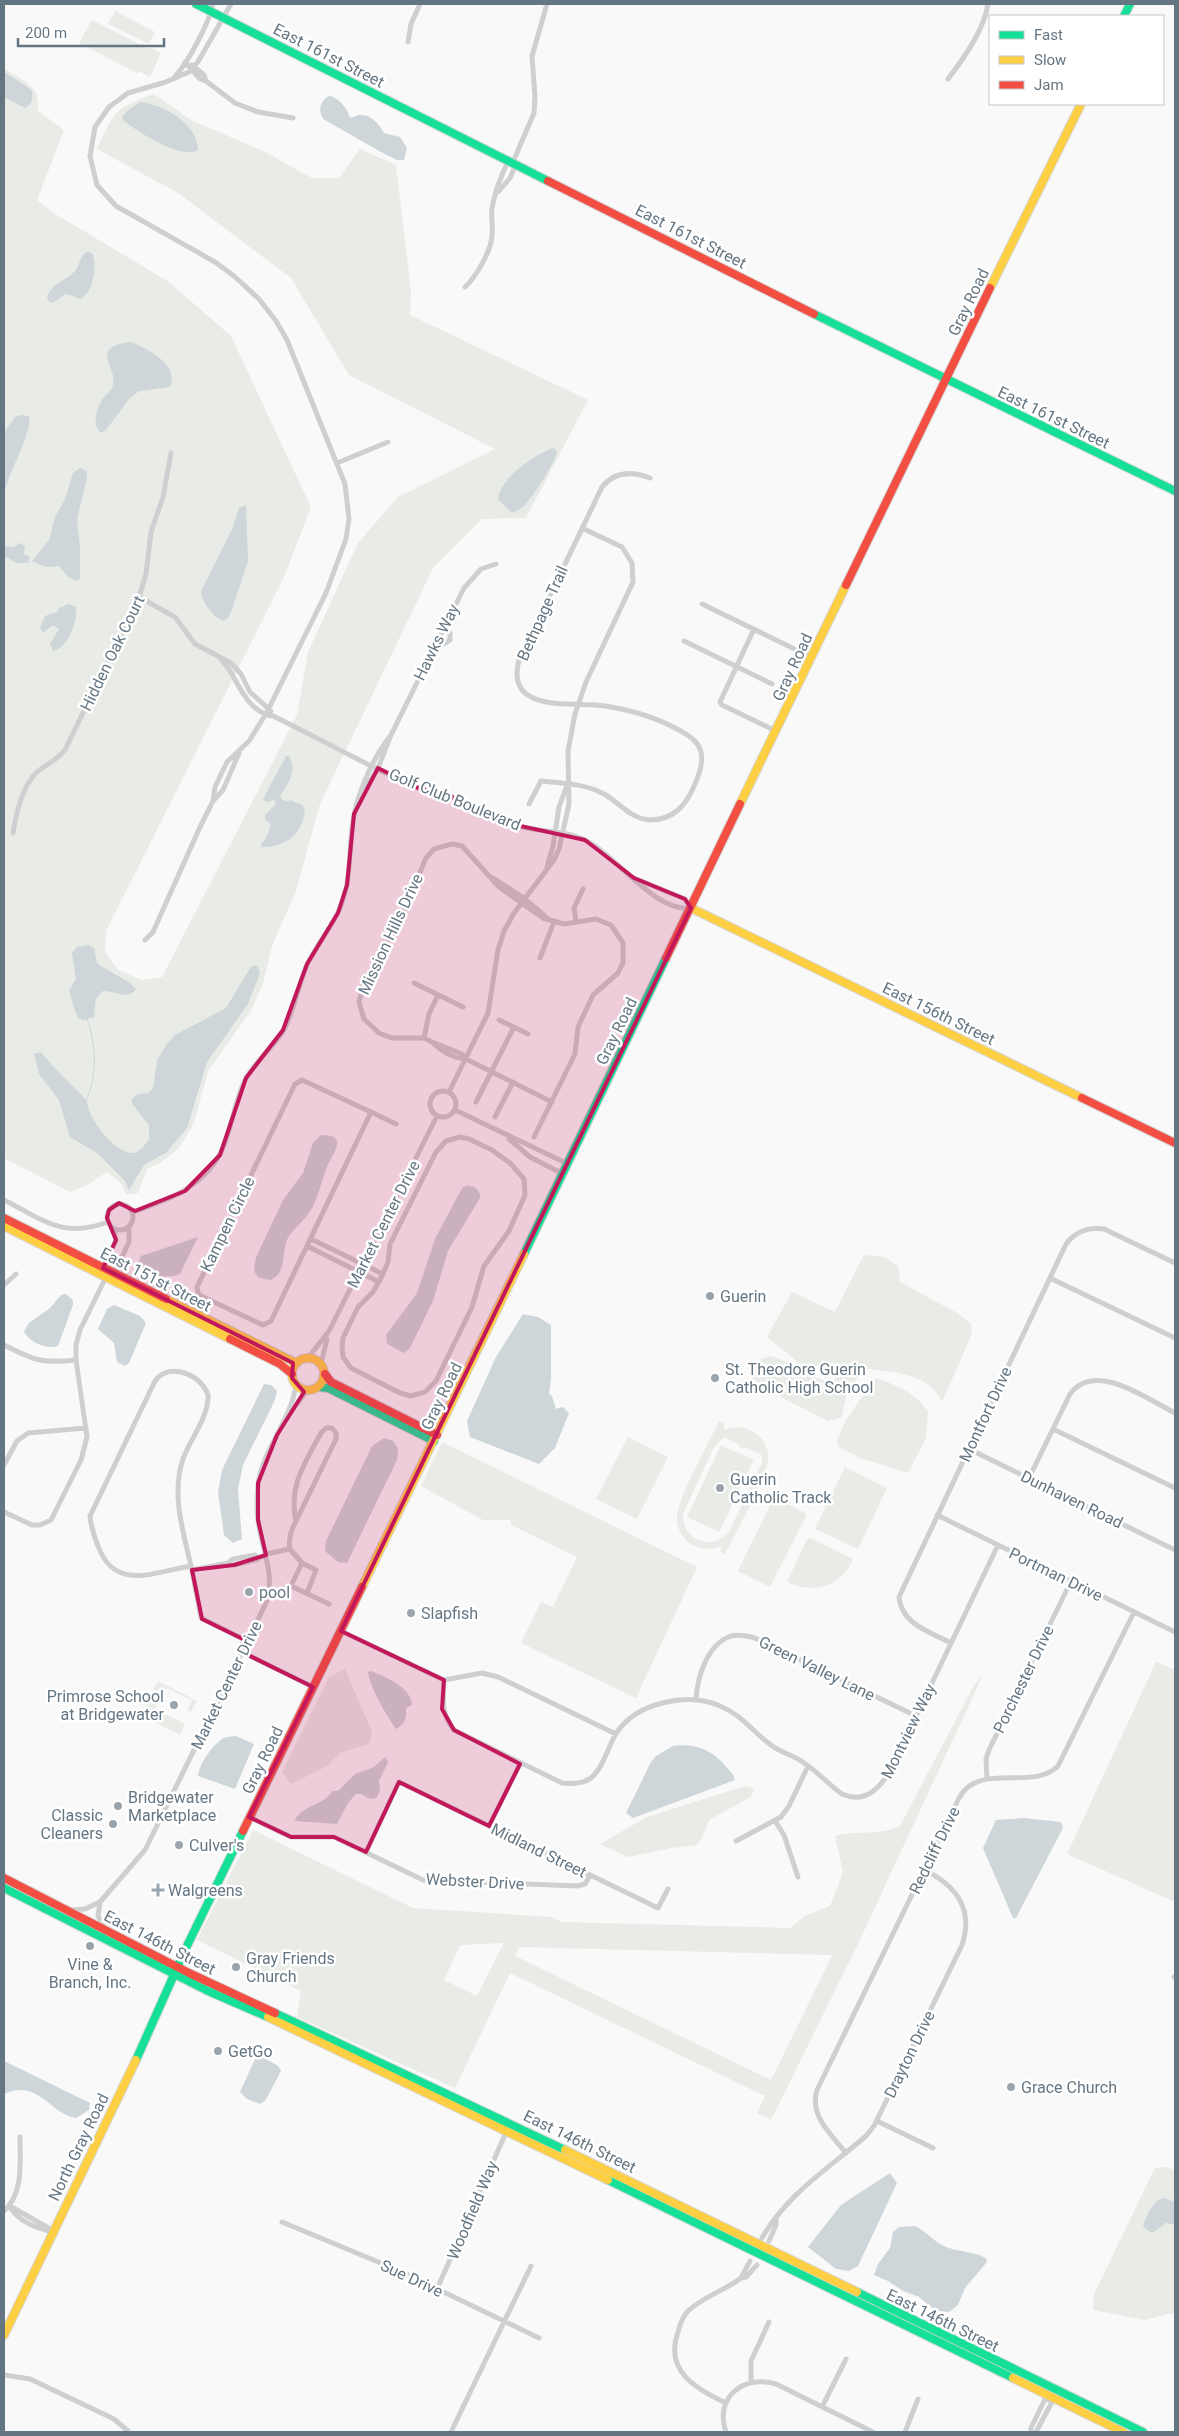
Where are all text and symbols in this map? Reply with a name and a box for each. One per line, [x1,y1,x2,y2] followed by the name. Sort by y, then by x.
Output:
[18,15,164,47] scale bar
[989,15,1164,105] legend
[270,19,387,92] street label: East 161st Street
[25,24,67,42] text: 200 m
[1034,26,1063,44] text: Fast
[1034,51,1066,69] text: Slow
[1034,76,1064,94] text: Jam
[632,200,749,273] street label: East 161st Street
[944,265,993,339] street label: Gray Road
[995,382,1113,453] street label: East 161st Street
[513,563,572,664] street label: Bethpage Trail
[76,593,149,714] street label: Hidden Oak Court
[410,601,463,683] street label: Hawks Way
[768,630,816,704] street label: Gray Road
[386,764,523,835] street label: Golf Club Boulevard
[354,871,427,998] street label: Mission Hills Drive
[880,978,998,1049] street label: East 156th Street
[592,994,641,1068] street label: Gray Road
[343,1157,424,1291] street label: Market Center Drive
[196,1174,259,1275] street label: Kampen Circle
[97,1243,214,1316] street label: East 151st Street
[720,1287,766,1306] place label: Guerin
[704,1290,716,1302] marker: Guerin
[417,1359,466,1433] street label: Gray Road
[725,1360,873,1397] place label: St. Theodore Guerin Catholic High School
[955,1364,1016,1465] street label: Montfort Drive
[709,1372,721,1384] marker: St. Theodore Guerin Catholic High School
[1018,1467,1126,1532] street label: Dunhaven Road
[730,1470,832,1507] place label: Guerin Catholic Track
[714,1482,726,1494] marker: Guerin Catholic Track
[1006,1544,1106,1605] street label: Portman Drive
[259,1583,290,1602] place label: pool
[243,1586,255,1598] marker: pool
[421,1604,478,1623] place label: Slapfish
[405,1607,417,1619] marker: Slapfish
[187,1618,266,1753] street label: Market Center Drive
[989,1622,1058,1736] street label: Porchester Drive
[756,1632,878,1705] street label: Green Valley Lane
[877,1680,940,1782] street label: Montview Way
[47,1687,165,1724] place label: Primrose School at Bridgewater
[168,1699,180,1711] marker: Primrose School at Bridgewater
[238,1723,287,1797] street label: Gray Road
[128,1788,216,1825] place label: Bridgewater Marketplace
[112,1800,124,1812] marker: Bridgewater Marketplace
[905,1804,964,1897] street label: Redcliff Drive
[41,1806,103,1843] place label: Classic Cleaners
[107,1818,119,1830] marker: Classic Cleaners
[488,1819,589,1882] street label: Midland Street
[189,1836,244,1855] place label: Culver's
[173,1839,185,1851] marker: Culver's
[425,1869,525,1894] street label: Webster Drive
[168,1881,243,1900] place label: Walgreens
[152,1884,164,1896] marker: Walgreens
[101,1906,219,1979] street label: East 146th Street
[84,1940,96,1952] marker: Vine & Branch, Inc.
[246,1949,335,1986] place label: Gray Friends Church
[49,1955,131,1992] place label: Vine & Branch, Inc.
[230,1961,242,1973] marker: Gray Friends Church
[880,2007,939,2101] street label: Drayton Drive
[228,2042,273,2061] place label: GetGo
[212,2045,224,2057] marker: GetGo
[1021,2078,1117,2097] place label: Grace Church
[1005,2081,1017,2093] marker: Grace Church
[44,2090,113,2204] street label: North Gray Road
[521,2106,639,2177] street label: East 146th Street
[443,2158,502,2262] street label: Woodfield Way
[378,2256,446,2301] street label: Sue Drive
[884,2285,1002,2356] street label: East 146th Street

